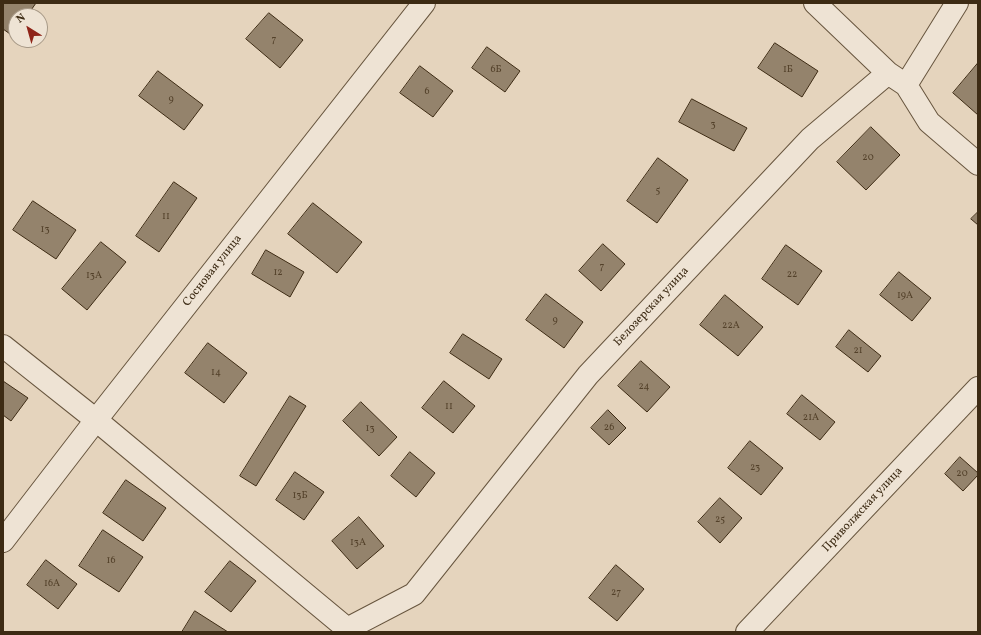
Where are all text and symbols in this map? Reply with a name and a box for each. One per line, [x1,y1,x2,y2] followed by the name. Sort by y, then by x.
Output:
[8,8,48,48] north arrow
[13,10,29,27] text: N
[272,34,276,46] house number: 7
[490,64,502,76] house number: 6Б
[783,64,793,76] house number: 1Б
[424,86,430,98] house number: 6
[168,94,174,106] house number: 9
[710,119,716,131] house number: 3
[862,152,874,164] house number: 20
[656,185,660,197] house number: 5
[162,211,170,223] house number: 11
[40,224,50,236] house number: 13
[180,232,246,310] street label: Сосновая улица
[600,261,604,273] house number: 7
[611,264,693,350] street label: Белозерская улица
[273,267,283,279] house number: 12
[787,269,797,281] house number: 22
[86,270,102,282] house number: 13А
[897,290,913,302] house number: 19А
[552,315,558,327] house number: 9
[722,320,740,332] house number: 22А
[853,345,863,357] house number: 21
[211,367,221,379] house number: 14
[638,381,650,393] house number: 24
[445,401,453,413] house number: 11
[803,412,819,424] house number: 21А
[604,422,614,434] house number: 26
[365,423,375,435] house number: 13
[750,462,760,474] house number: 23
[820,464,906,556] street label: Приволжская улица
[956,468,968,480] house number: 20
[292,490,308,502] house number: 13Б
[715,514,725,526] house number: 25
[350,537,366,549] house number: 13А
[107,555,115,567] house number: 16
[44,578,60,590] house number: 16А
[611,587,621,599] house number: 27

